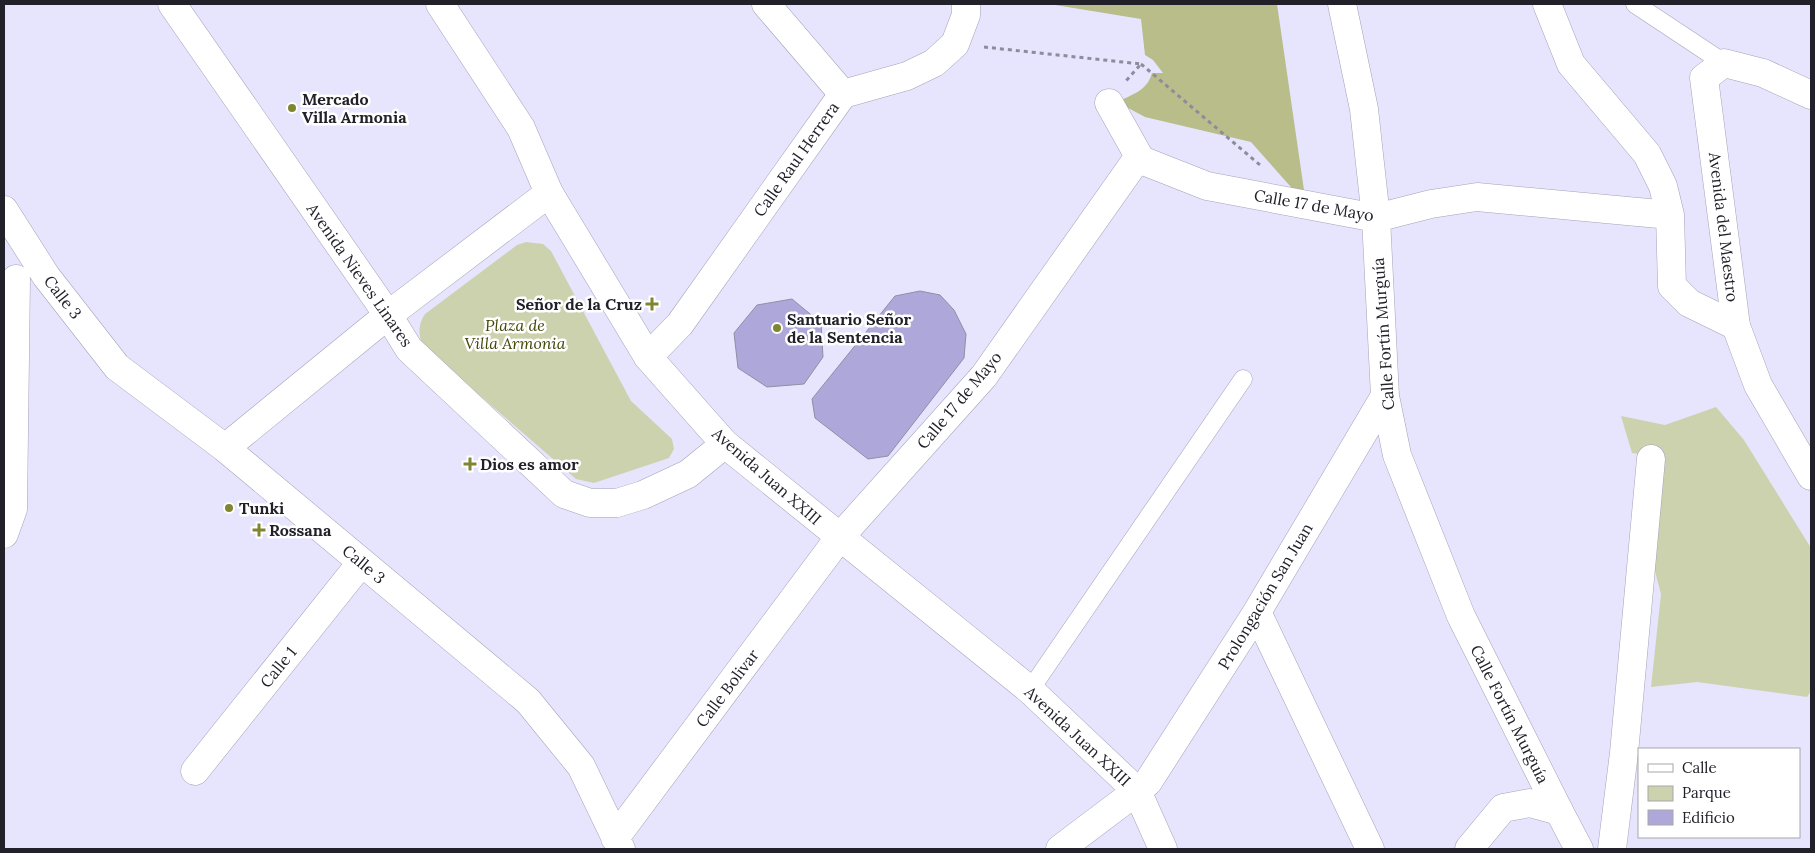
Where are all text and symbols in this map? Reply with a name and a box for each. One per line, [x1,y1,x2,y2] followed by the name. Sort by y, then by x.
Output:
[302,89,407,127] place label: Mercado Villa Armonia
[749,98,843,220] street label: Calle Raul Herrera
[286,102,298,114] marker: Mercado Villa Armonia
[1705,150,1743,303] street label: Avenida del Maestro
[1253,185,1375,225] street label: Calle 17 de Mayo
[302,198,417,351] street label: Avenida Nieves Linares
[1368,257,1398,411] street label: Calle Fortín Murguía
[40,271,86,323] street label: Calle 3
[516,294,642,314] place label: Señor de la Cruz
[646,298,658,310] marker: Señor de la Cruz
[787,309,912,347] place label: Santuario Señor de la Sentencia
[464,315,566,353] park label: Plaza de Villa Armonia
[771,322,783,334] marker: Santuario Señor de la Sentencia
[912,347,1006,453] street label: Calle 17 de Mayo
[708,423,826,529] street label: Avenida Juan XXIII
[480,454,579,474] place label: Dios es amor
[464,458,476,470] marker: Dios es amor
[239,498,284,518] place label: Tunki
[223,502,235,514] marker: Tunki
[1213,519,1317,673] street label: Prolongación San Juan
[269,520,332,540] place label: Rossana
[253,524,265,536] marker: Rossana
[338,540,390,588] street label: Calle 3
[1466,641,1554,787] street label: Calle Fortín Murguía
[255,642,301,692] street label: Calle 1
[691,645,763,731] street label: Calle Bolivar
[1020,681,1135,790] street label: Avenida Juan XXIII
[1638,748,1800,838] legend
[1682,758,1717,777] text: Calle
[1682,783,1731,802] text: Parque
[1682,808,1735,827] text: Edificio

